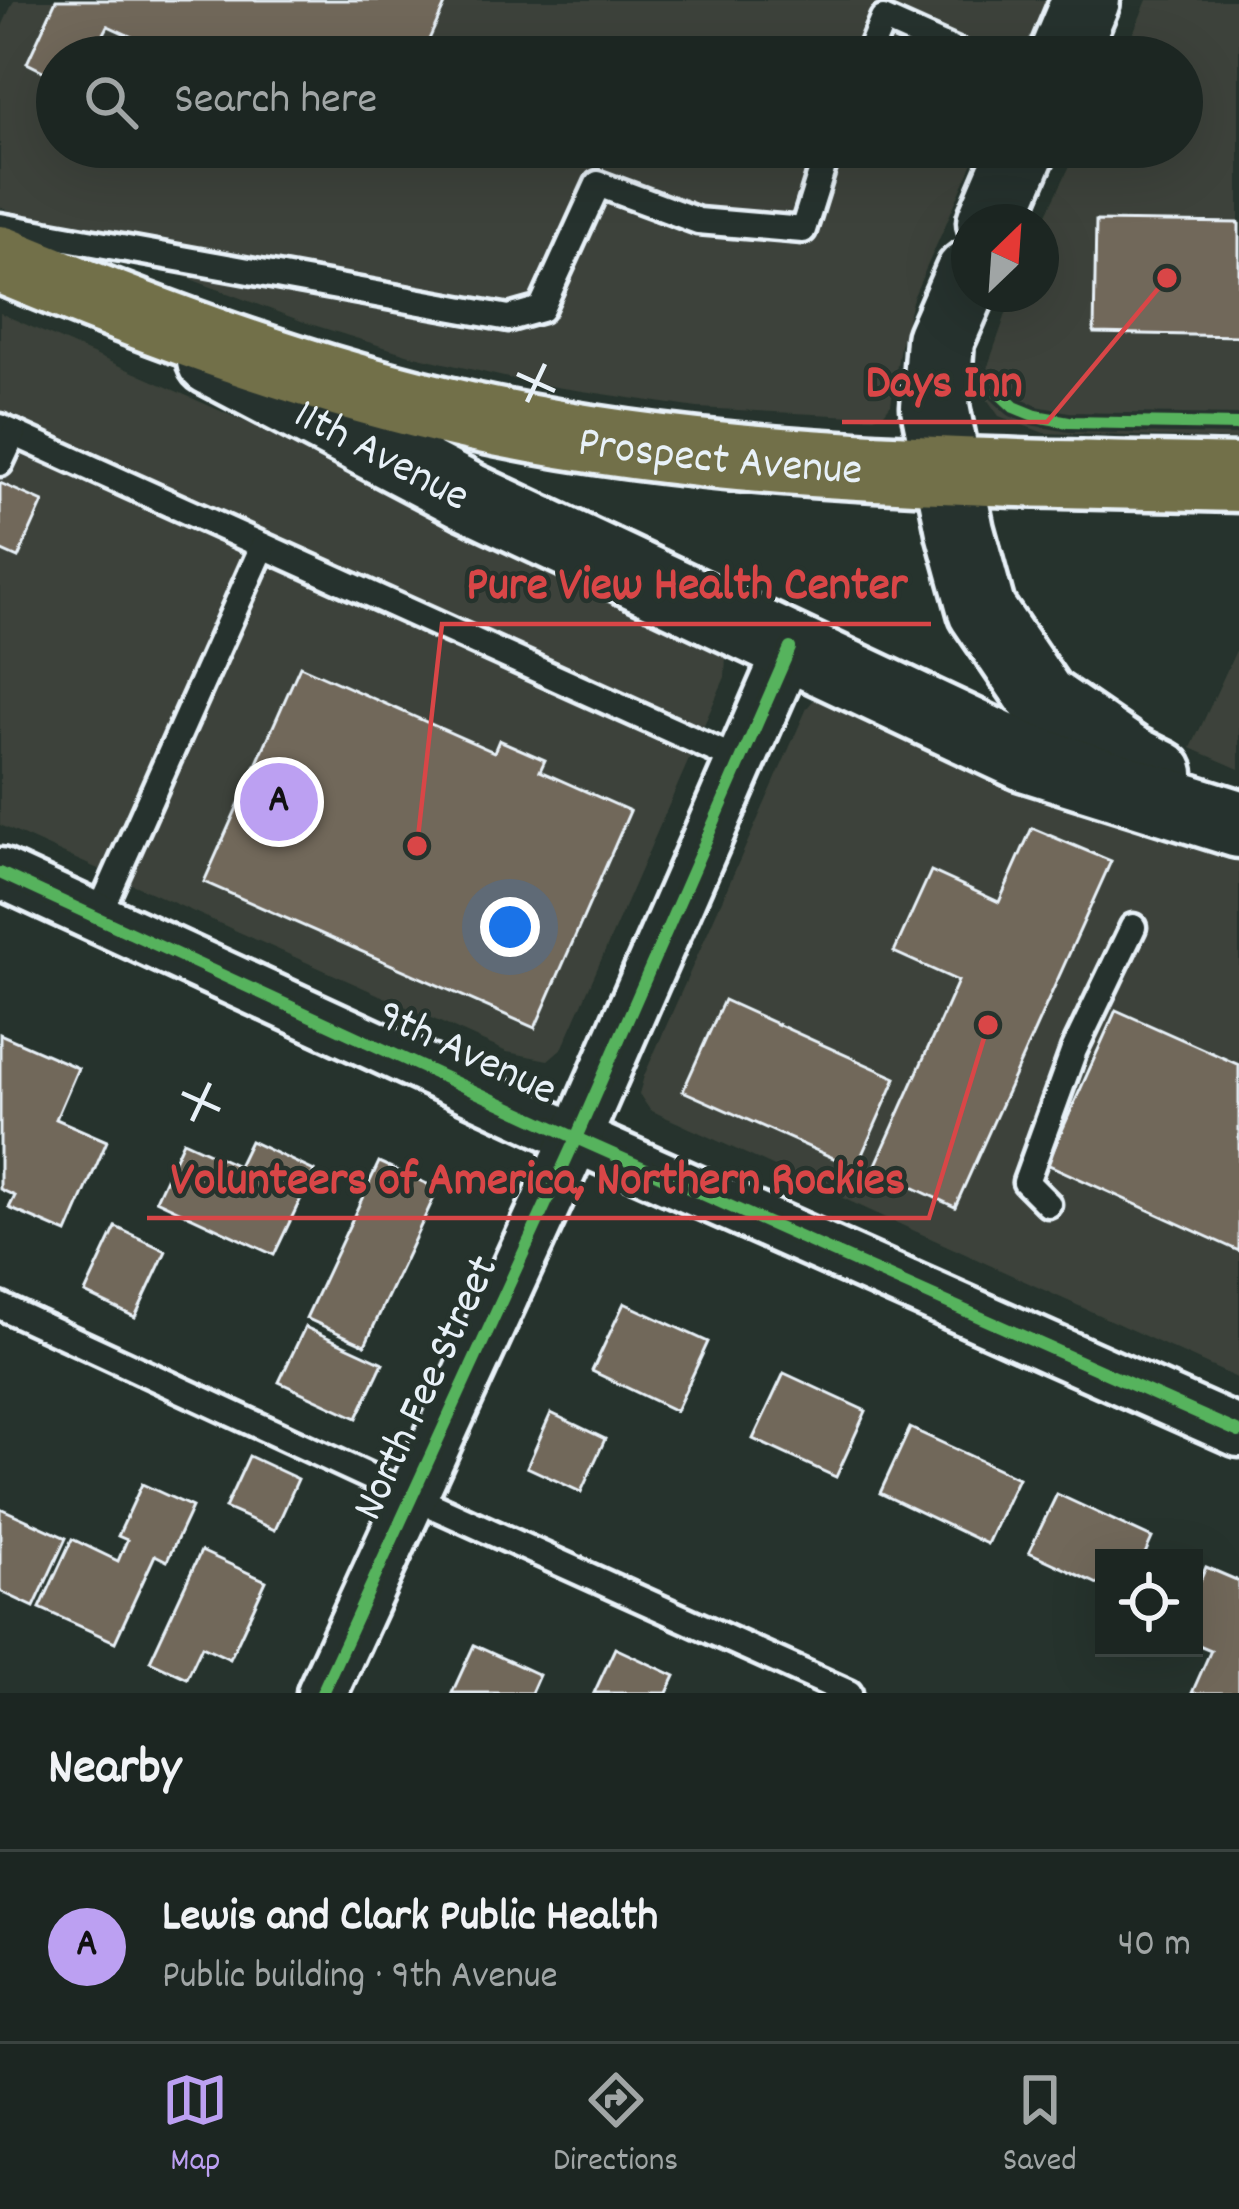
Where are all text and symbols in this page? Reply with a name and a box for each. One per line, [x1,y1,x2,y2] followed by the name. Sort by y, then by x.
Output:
[36,36,1203,168] search box
[78,69,144,135] icon: search
[174,70,377,134] text: Search here
[951,204,1059,312] north arrow
[842,338,1047,422] callout: Days Inn
[865,352,1023,421] text: Days Inn
[281,385,480,530] street label: 11th Avenue
[573,413,864,505] street label: Prospect Avenue
[442,540,931,624] callout: Pure View Health Center
[466,554,909,623] text: Pure View Health Center
[240,757,318,847] pin: A
[480,897,540,957] your location
[366,986,566,1125] street label: 9th Avenue
[147,1134,929,1218] callout: Volunteers of America, Northern Rockies
[171,1149,905,1218] text: Volunteers of America, Northern Rockies
[339,1246,518,1532] street label: North Fee Street
[1095,1549,1203,1657] map controls
[1095,1549,1203,1657] button: locate
[48,1735,181,1807] text: Nearby
[162,1887,658,1951] text: Lewis and Clark Public Health
[76,1919,98,1974] text: A
[1118,1919,1191,1974] text: 40 m
[162,1951,558,2006] text: Public building · 9th Avenue
[162,2067,228,2186] tab: Map
[553,2067,678,2186] tab: Directions
[1003,2067,1077,2186] tab: Saved

